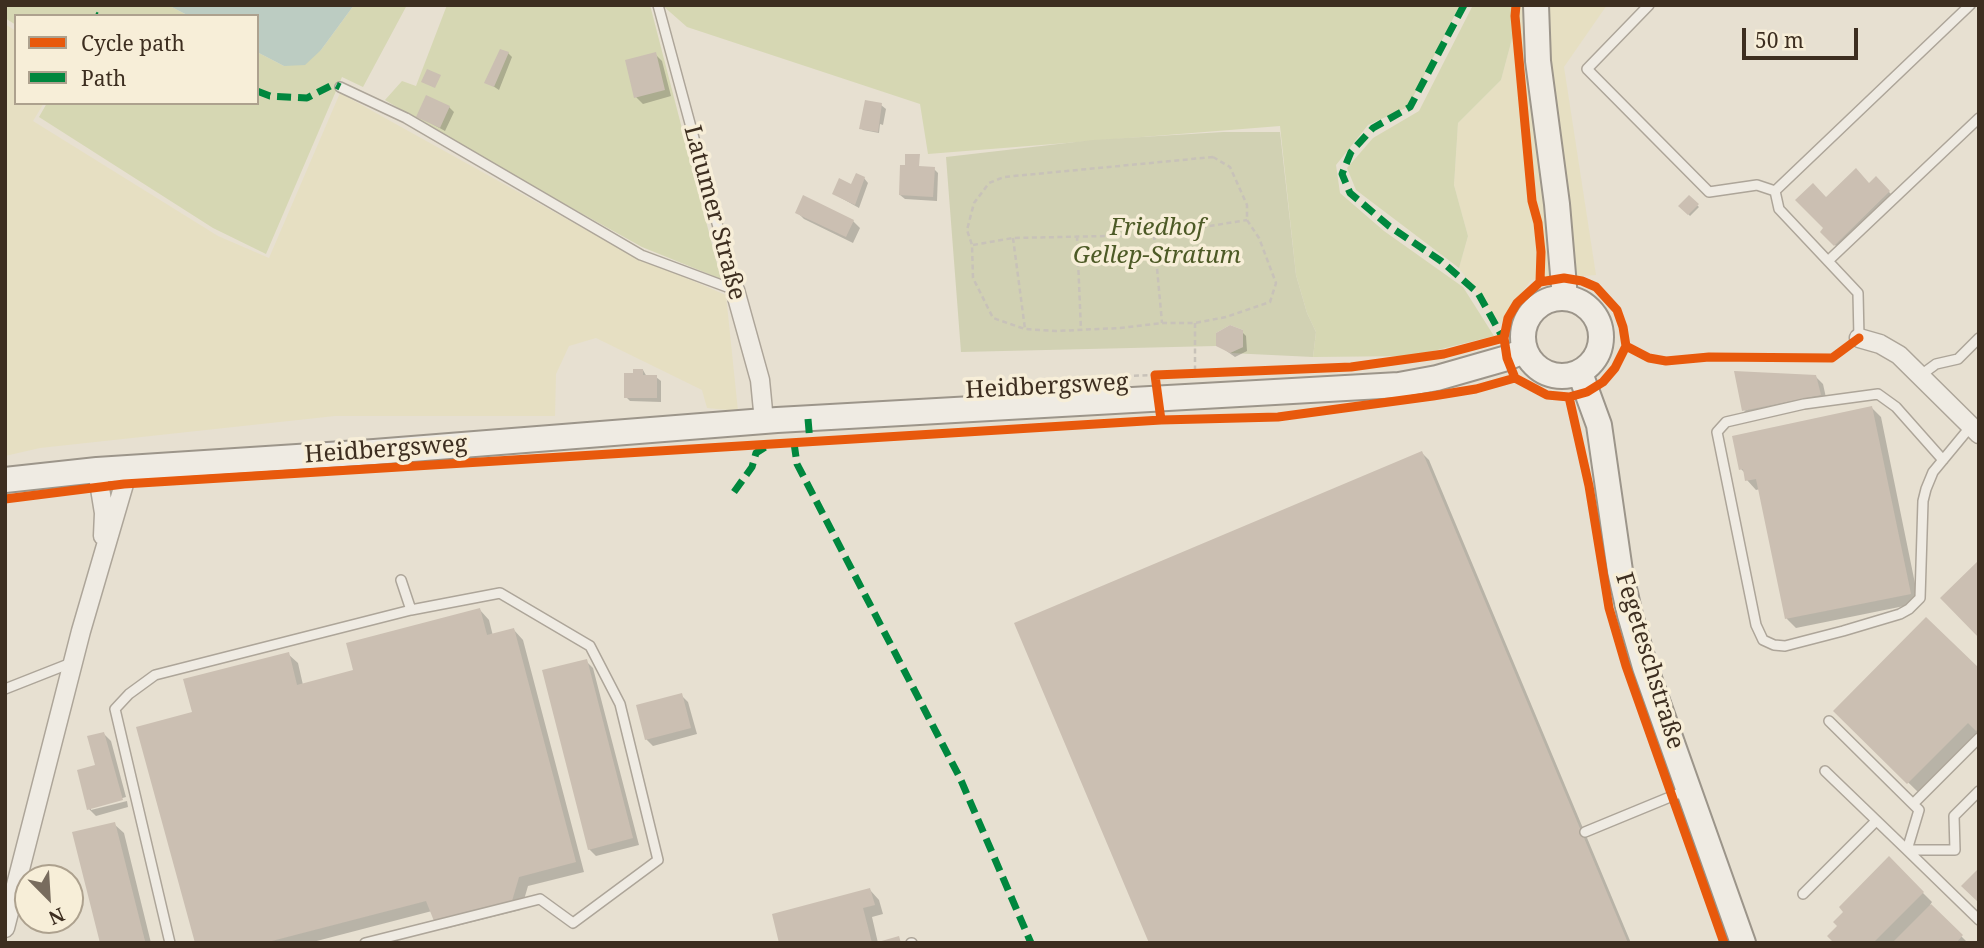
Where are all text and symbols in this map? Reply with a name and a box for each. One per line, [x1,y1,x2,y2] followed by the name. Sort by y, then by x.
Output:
[14,14,259,105] legend
[1746,14,1862,58] scale bar
[1755,26,1804,54] text: 50 m
[81,29,185,57] text: Cycle path
[81,64,126,92] text: Path
[677,123,751,303] street label: Latumer Straße
[1073,214,1241,270] park label: Friedhof Gellep-Stratum
[965,368,1129,406] street label: Heidbergsweg
[304,430,468,470] street label: Heidbergsweg
[1608,569,1690,753] street label: Fegeteschstraße
[14,864,84,934] north arrow
[45,901,69,931] text: N

